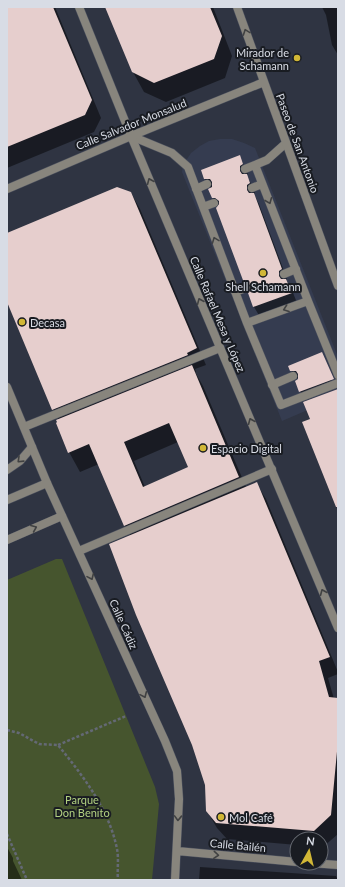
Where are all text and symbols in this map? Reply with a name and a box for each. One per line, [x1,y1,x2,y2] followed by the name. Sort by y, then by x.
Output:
[243,29,251,36] one-way arrow
[236,46,289,72] place label: Mirador de Schamann
[292,53,302,63] marker: Mirador de Schamann
[274,91,322,195] street label: Paseo de San Antonio
[74,96,188,152] street label: Calle Salvador Monsalud
[147,178,155,186] one-way arrow
[264,197,272,205] one-way arrow
[212,237,220,244] one-way arrow
[188,254,248,374] street label: Calle Rafael Mesa y López
[258,268,268,278] marker: Shell Schamann
[225,280,301,293] place label: Shell Schamann
[197,298,205,305] one-way arrow
[283,304,290,312] one-way arrow
[30,316,65,329] place label: Decasa
[17,317,27,327] marker: Decasa
[248,417,256,424] one-way arrow
[211,442,282,455] place label: Espacio Digital
[198,443,208,453] marker: Espacio Digital
[17,455,25,463] one-way arrow
[30,525,38,533] one-way arrow
[86,572,94,580] one-way arrow
[320,589,328,597] one-way arrow
[107,597,141,651] street label: Calle Cádiz
[140,691,148,698] one-way arrow
[54,793,110,819] park label: Parque Don Benito
[229,811,273,824] place label: Mol Café
[216,812,226,822] marker: Mol Café
[174,815,183,821] one-way arrow
[289,831,329,871] north arrow
[305,834,316,848] text: N
[209,836,267,854] street label: Calle Bailén
[213,850,219,859] one-way arrow

